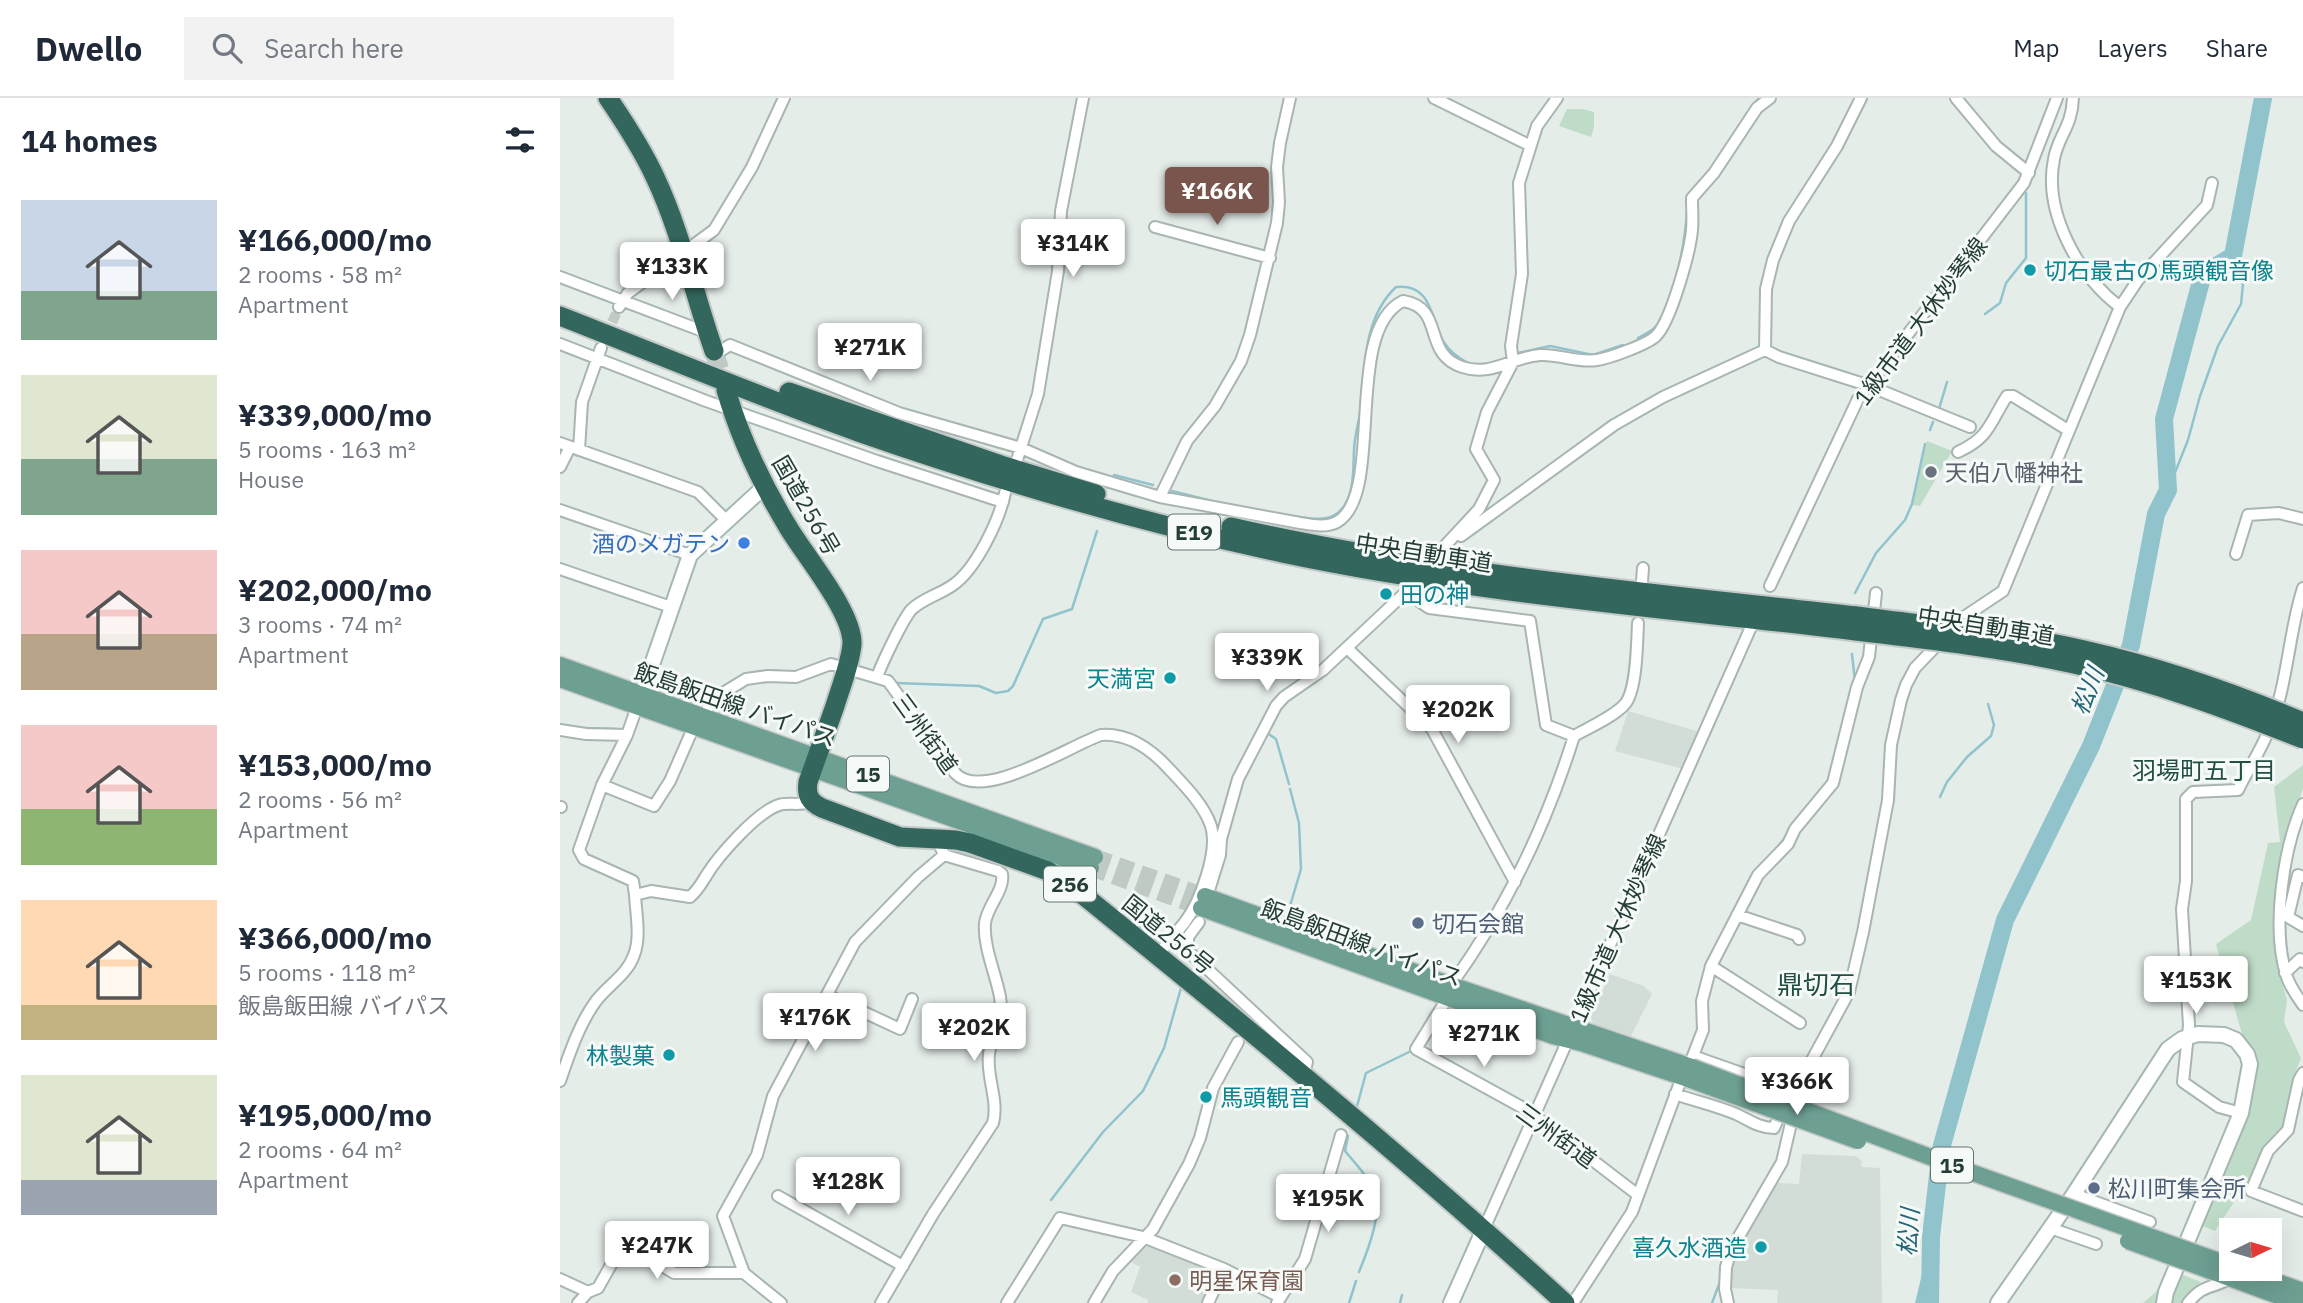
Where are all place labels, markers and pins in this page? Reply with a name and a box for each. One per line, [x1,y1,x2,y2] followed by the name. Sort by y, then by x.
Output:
[1168,167,1266,227] pin: ¥166K
[1024,220,1122,279] pin: ¥314K
[623,242,721,302] pin: ¥133K
[2044,255,2274,285] place label: 切石最古の馬頭観音像
[2022,262,2038,278] marker: 切石最古の馬頭観音像
[821,324,919,383] pin: ¥271K
[1945,457,2083,487] place label: 天伯八幡神社
[1923,464,1939,480] marker: 天伯八幡神社
[592,528,730,558] place label: 酒のメガテン
[736,535,752,551] marker: 酒のメガテン
[1400,579,1469,609] place label: 田の神
[1378,586,1394,602] marker: 田の神
[1218,634,1316,693] pin: ¥339K
[1087,663,1156,693] place label: 天満宮
[1162,670,1178,686] marker: 天満宮
[1409,686,1507,745] pin: ¥202K
[1432,908,1524,938] place label: 切石会館
[1410,915,1426,931] marker: 切石会館
[2147,956,2245,1016] pin: ¥153K
[766,993,864,1053] pin: ¥176K
[925,1004,1023,1063] pin: ¥202K
[1435,1010,1533,1069] pin: ¥271K
[586,1040,655,1070] place label: 林製菓
[661,1047,677,1063] marker: 林製菓
[1748,1058,1846,1117] pin: ¥366K
[1220,1082,1312,1112] place label: 馬頭観音
[1198,1089,1214,1105] marker: 馬頭観音
[799,1158,897,1217] pin: ¥128K
[2108,1173,2246,1203] place label: 松川町集会所
[1279,1174,1377,1234] pin: ¥195K
[2086,1180,2102,1196] marker: 松川町集会所
[608,1222,706,1281] pin: ¥247K
[1632,1232,1747,1262] place label: 喜久水酒造
[1753,1239,1769,1255] marker: 喜久水酒造
[1189,1265,1304,1295] place label: 明星保育園
[1167,1272,1183,1288] marker: 明星保育園

